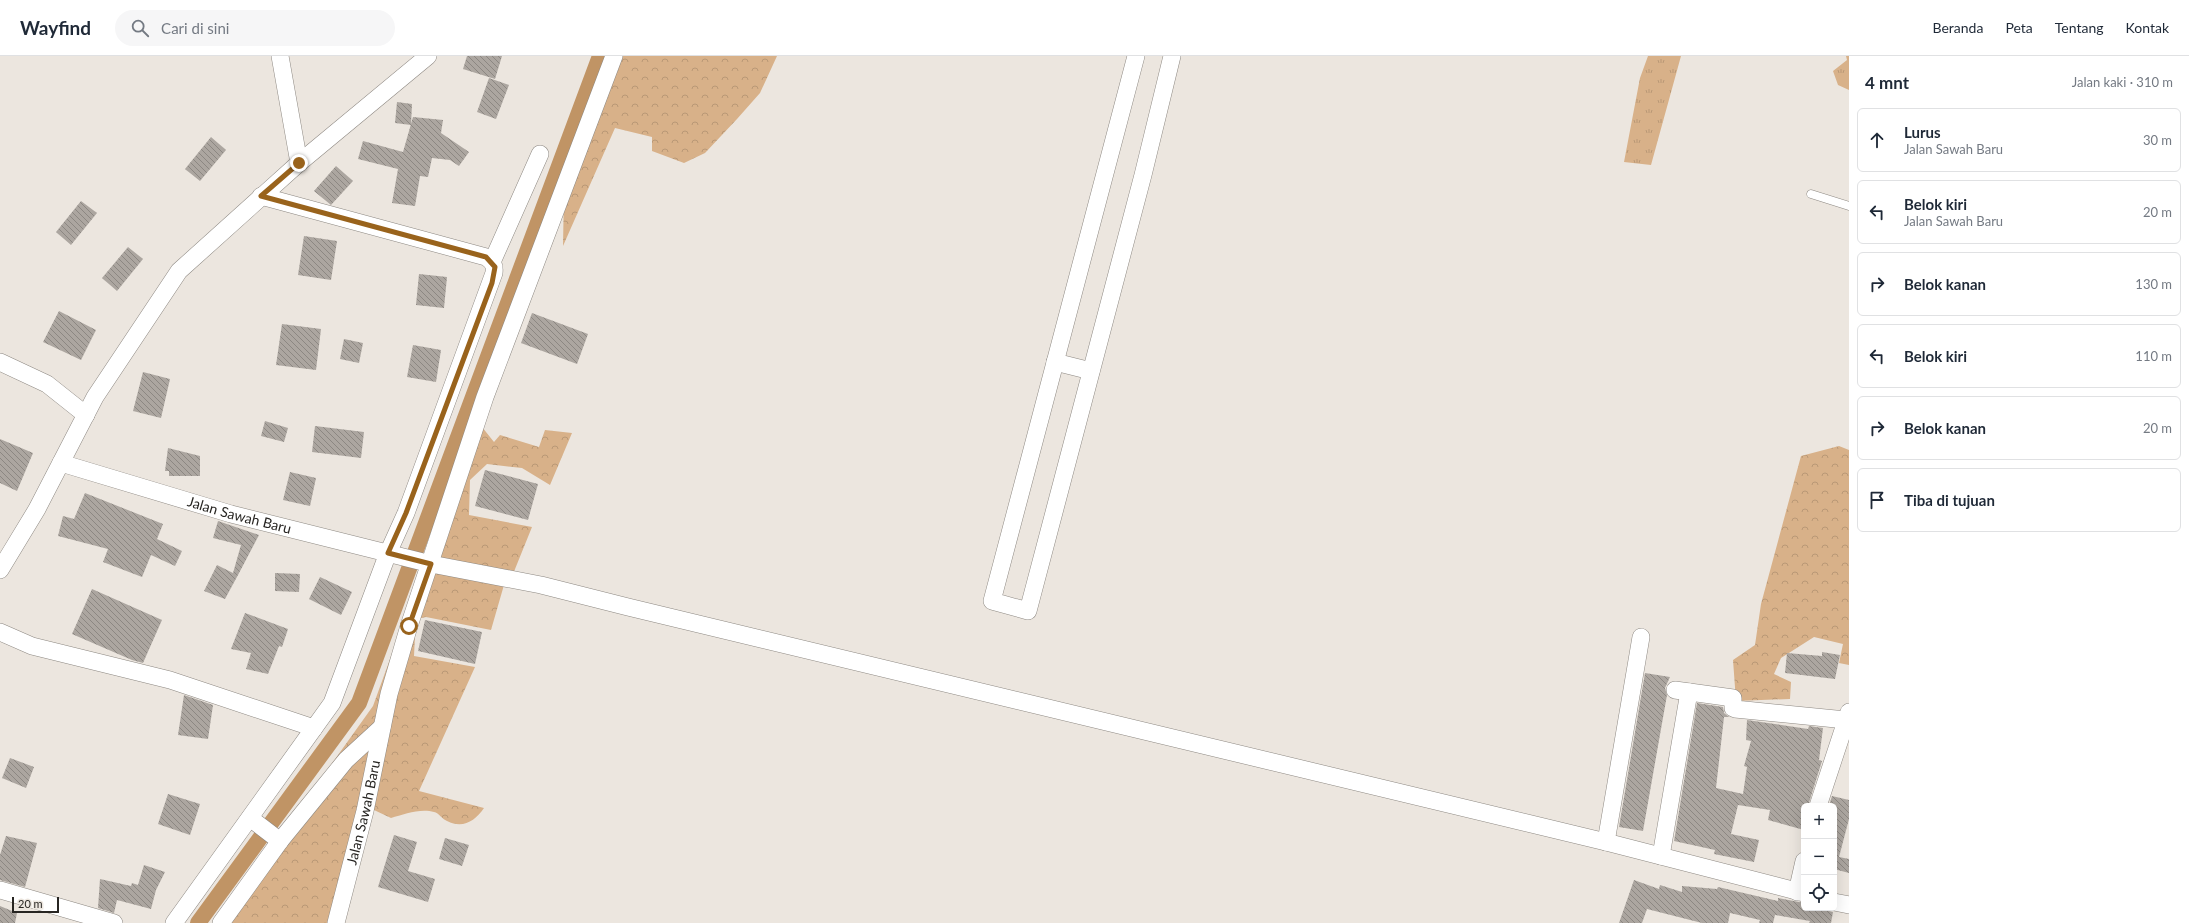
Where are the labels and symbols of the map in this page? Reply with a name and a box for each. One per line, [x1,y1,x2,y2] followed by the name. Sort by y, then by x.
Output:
[290,154,308,172] route end
[186,492,293,537] street label: Jalan Sawah Baru
[400,617,418,635] route start
[342,759,383,866] street label: Jalan Sawah Baru
[12,895,59,914] scale bar

